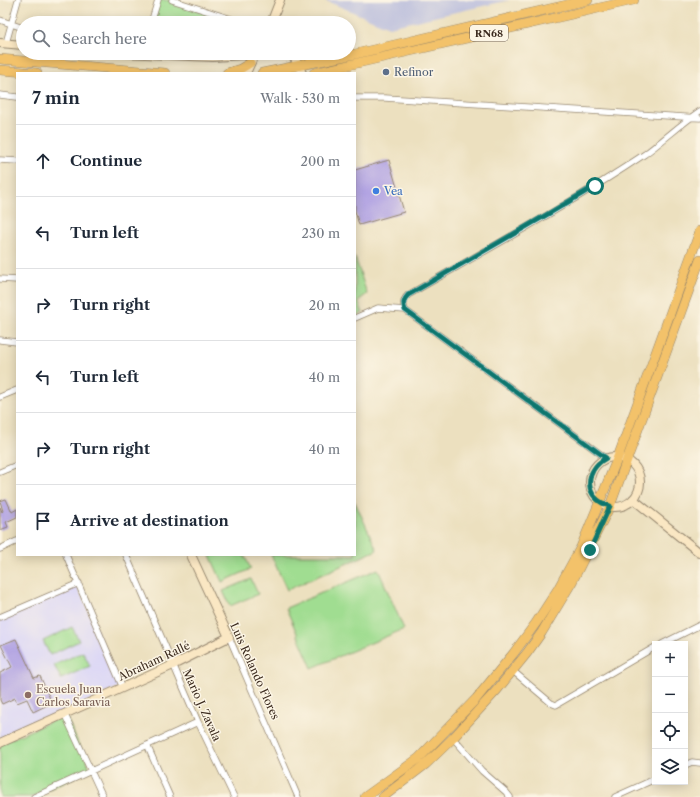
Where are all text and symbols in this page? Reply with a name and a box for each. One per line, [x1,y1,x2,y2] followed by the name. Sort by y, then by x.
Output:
[16,16,356,60] search box
[470,25,508,41] road number: RN68
[30,27,52,49] icon: search
[62,29,147,48] text: Search here
[394,65,434,79] place label: Refinor
[381,67,391,77] marker: Refinor
[32,88,80,108] text: 7 min
[260,90,340,106] text: Walk · 530 m
[32,150,54,172] icon: ahead
[70,151,142,170] text: Continue
[300,153,340,169] text: 200 m
[586,177,604,195] route start
[383,184,403,198] place label: Vea
[371,186,381,196] marker: Vea
[32,222,54,244] icon: left
[70,223,139,242] text: Turn left
[302,225,340,241] text: 230 m
[32,294,54,316] icon: right
[70,295,150,314] text: Turn right
[309,297,340,313] text: 20 m
[32,366,54,388] icon: left
[70,367,139,386] text: Turn left
[309,369,340,385] text: 40 m
[32,438,54,460] icon: right
[70,439,150,458] text: Turn right
[309,441,340,457] text: 40 m
[32,510,54,532] icon: arrive
[70,511,229,530] text: Arrive at destination
[581,541,599,559] route end
[227,620,283,722] street label: Luis Rolando Flores
[115,638,192,684] street label: Abraham Rallé
[652,641,688,785] map controls
[652,641,688,677] button: +
[180,667,224,743] street label: Mario J. Zavala
[652,677,688,713] button: −
[36,682,110,709] place label: Escuela Juan Carlos Saravia
[23,690,33,700] marker: Escuela Juan Carlos Saravia
[652,713,688,749] button: locate
[652,749,688,785] button: layers

